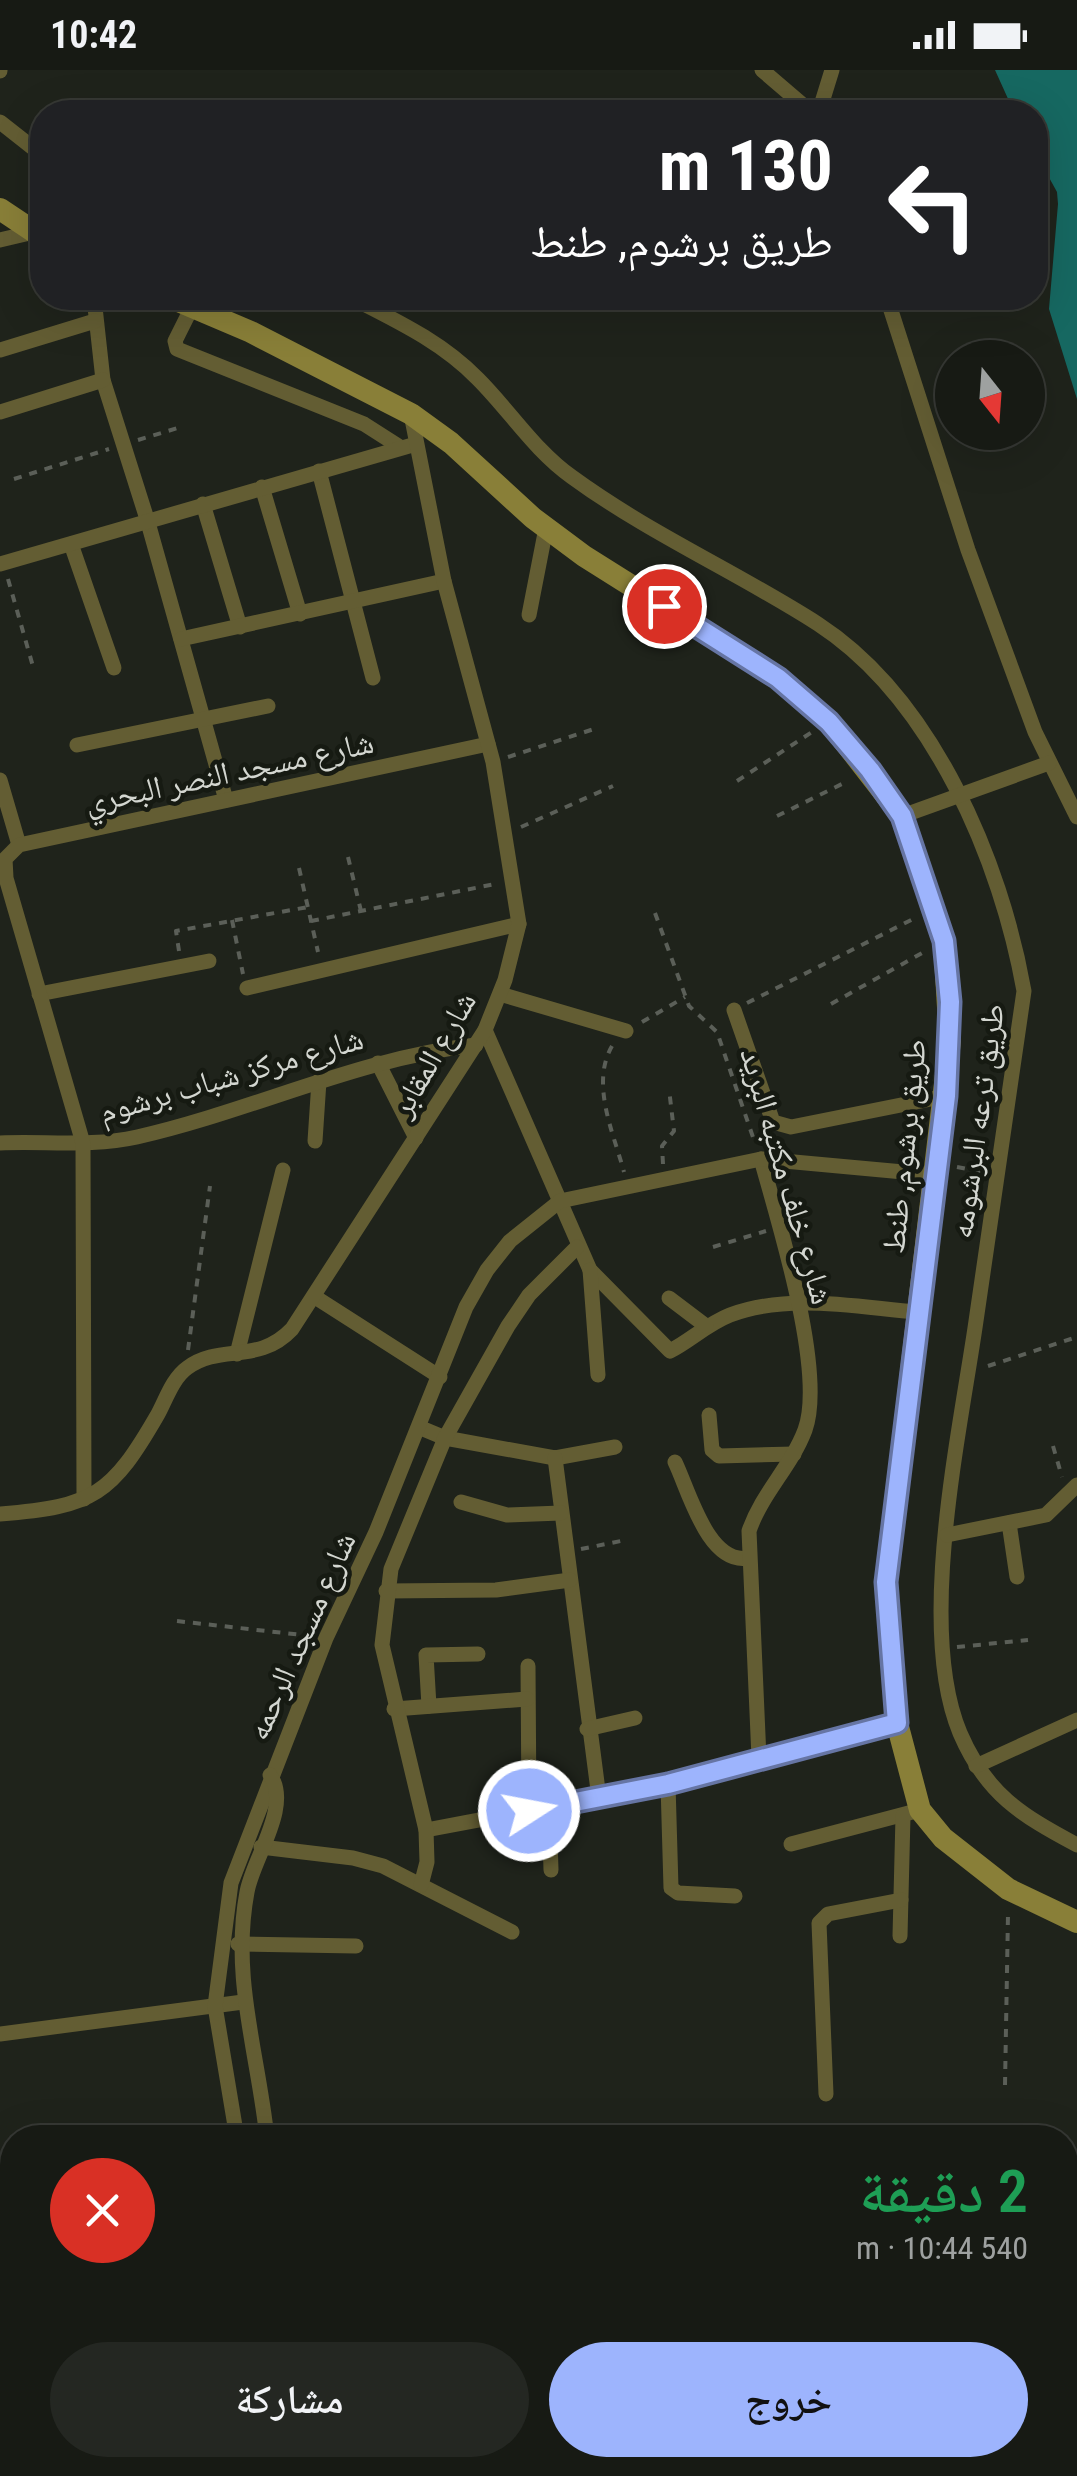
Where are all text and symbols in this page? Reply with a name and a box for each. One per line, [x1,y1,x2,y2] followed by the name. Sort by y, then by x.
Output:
[50,13,137,57] text: 10:42
[659,125,833,207] text: 130 m
[868,140,998,270] icon: left
[530,215,833,268] text: طريق برشوم, طنط
[935,340,1045,450] north arrow
[935,340,1045,450] map controls
[622,564,707,649] pin
[637,579,692,634] icon: arrive
[81,723,378,827] street label: شارع مسجد النصر البحري
[382,985,485,1125] street label: شارع المقابر
[942,1001,1013,1241] street label: طريق ترعه البرشومه
[94,1019,368,1133] street label: شارع مركز شباب برشوم
[874,1037,936,1255] street label: طريق برشوم, طنط
[731,1044,842,1309] street label: شارع خلف مكتبه البريد
[238,1526,365,1746] street label: شارع مسجد الرحمه
[477,1759,581,1863] position arrow
[859,2156,1028,2227] text: 2 دقيقة
[50,2158,155,2263] button: close
[856,2229,1028,2267] text: 540 m · 10:44
[50,2342,529,2457] button: مشاركة
[549,2342,1028,2457] button: خروج

